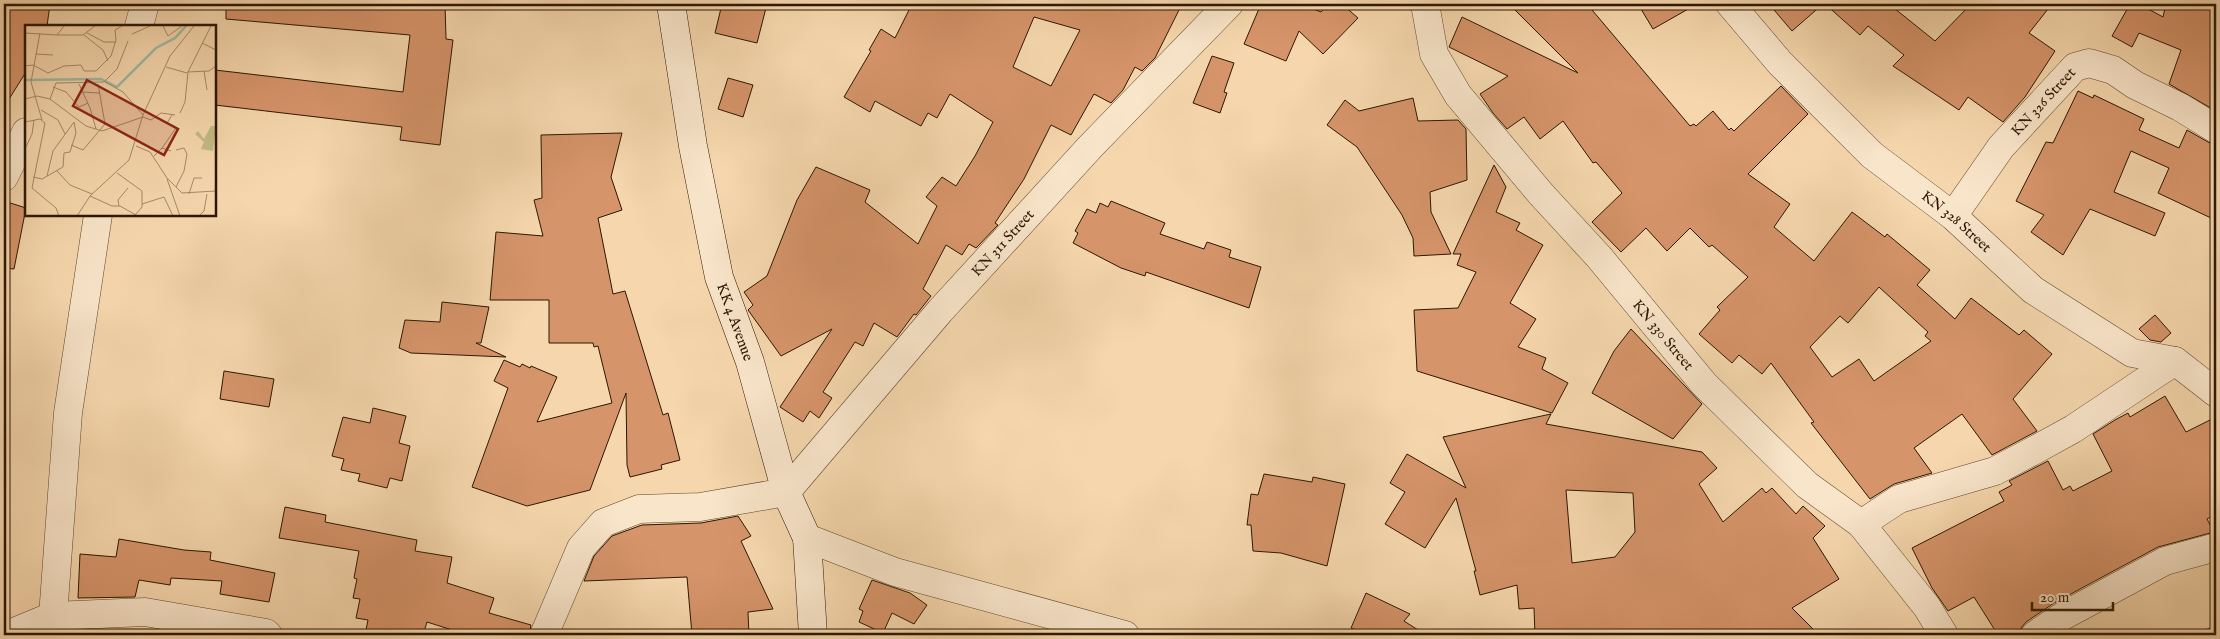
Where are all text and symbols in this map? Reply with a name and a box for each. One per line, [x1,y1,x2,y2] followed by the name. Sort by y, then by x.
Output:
[25,25,216,216] inset map
[2007,63,2079,140] street label: KN 326 Street
[1918,186,1996,256] street label: KN 328 Street
[967,205,1038,280] street label: KN 311 Street
[712,280,758,364] street label: KK 4 Avenue
[1628,295,1698,374] street label: KN 330 Street
[2032,579,2114,611] scale bar
[2040,588,2070,607] text: 20 m

